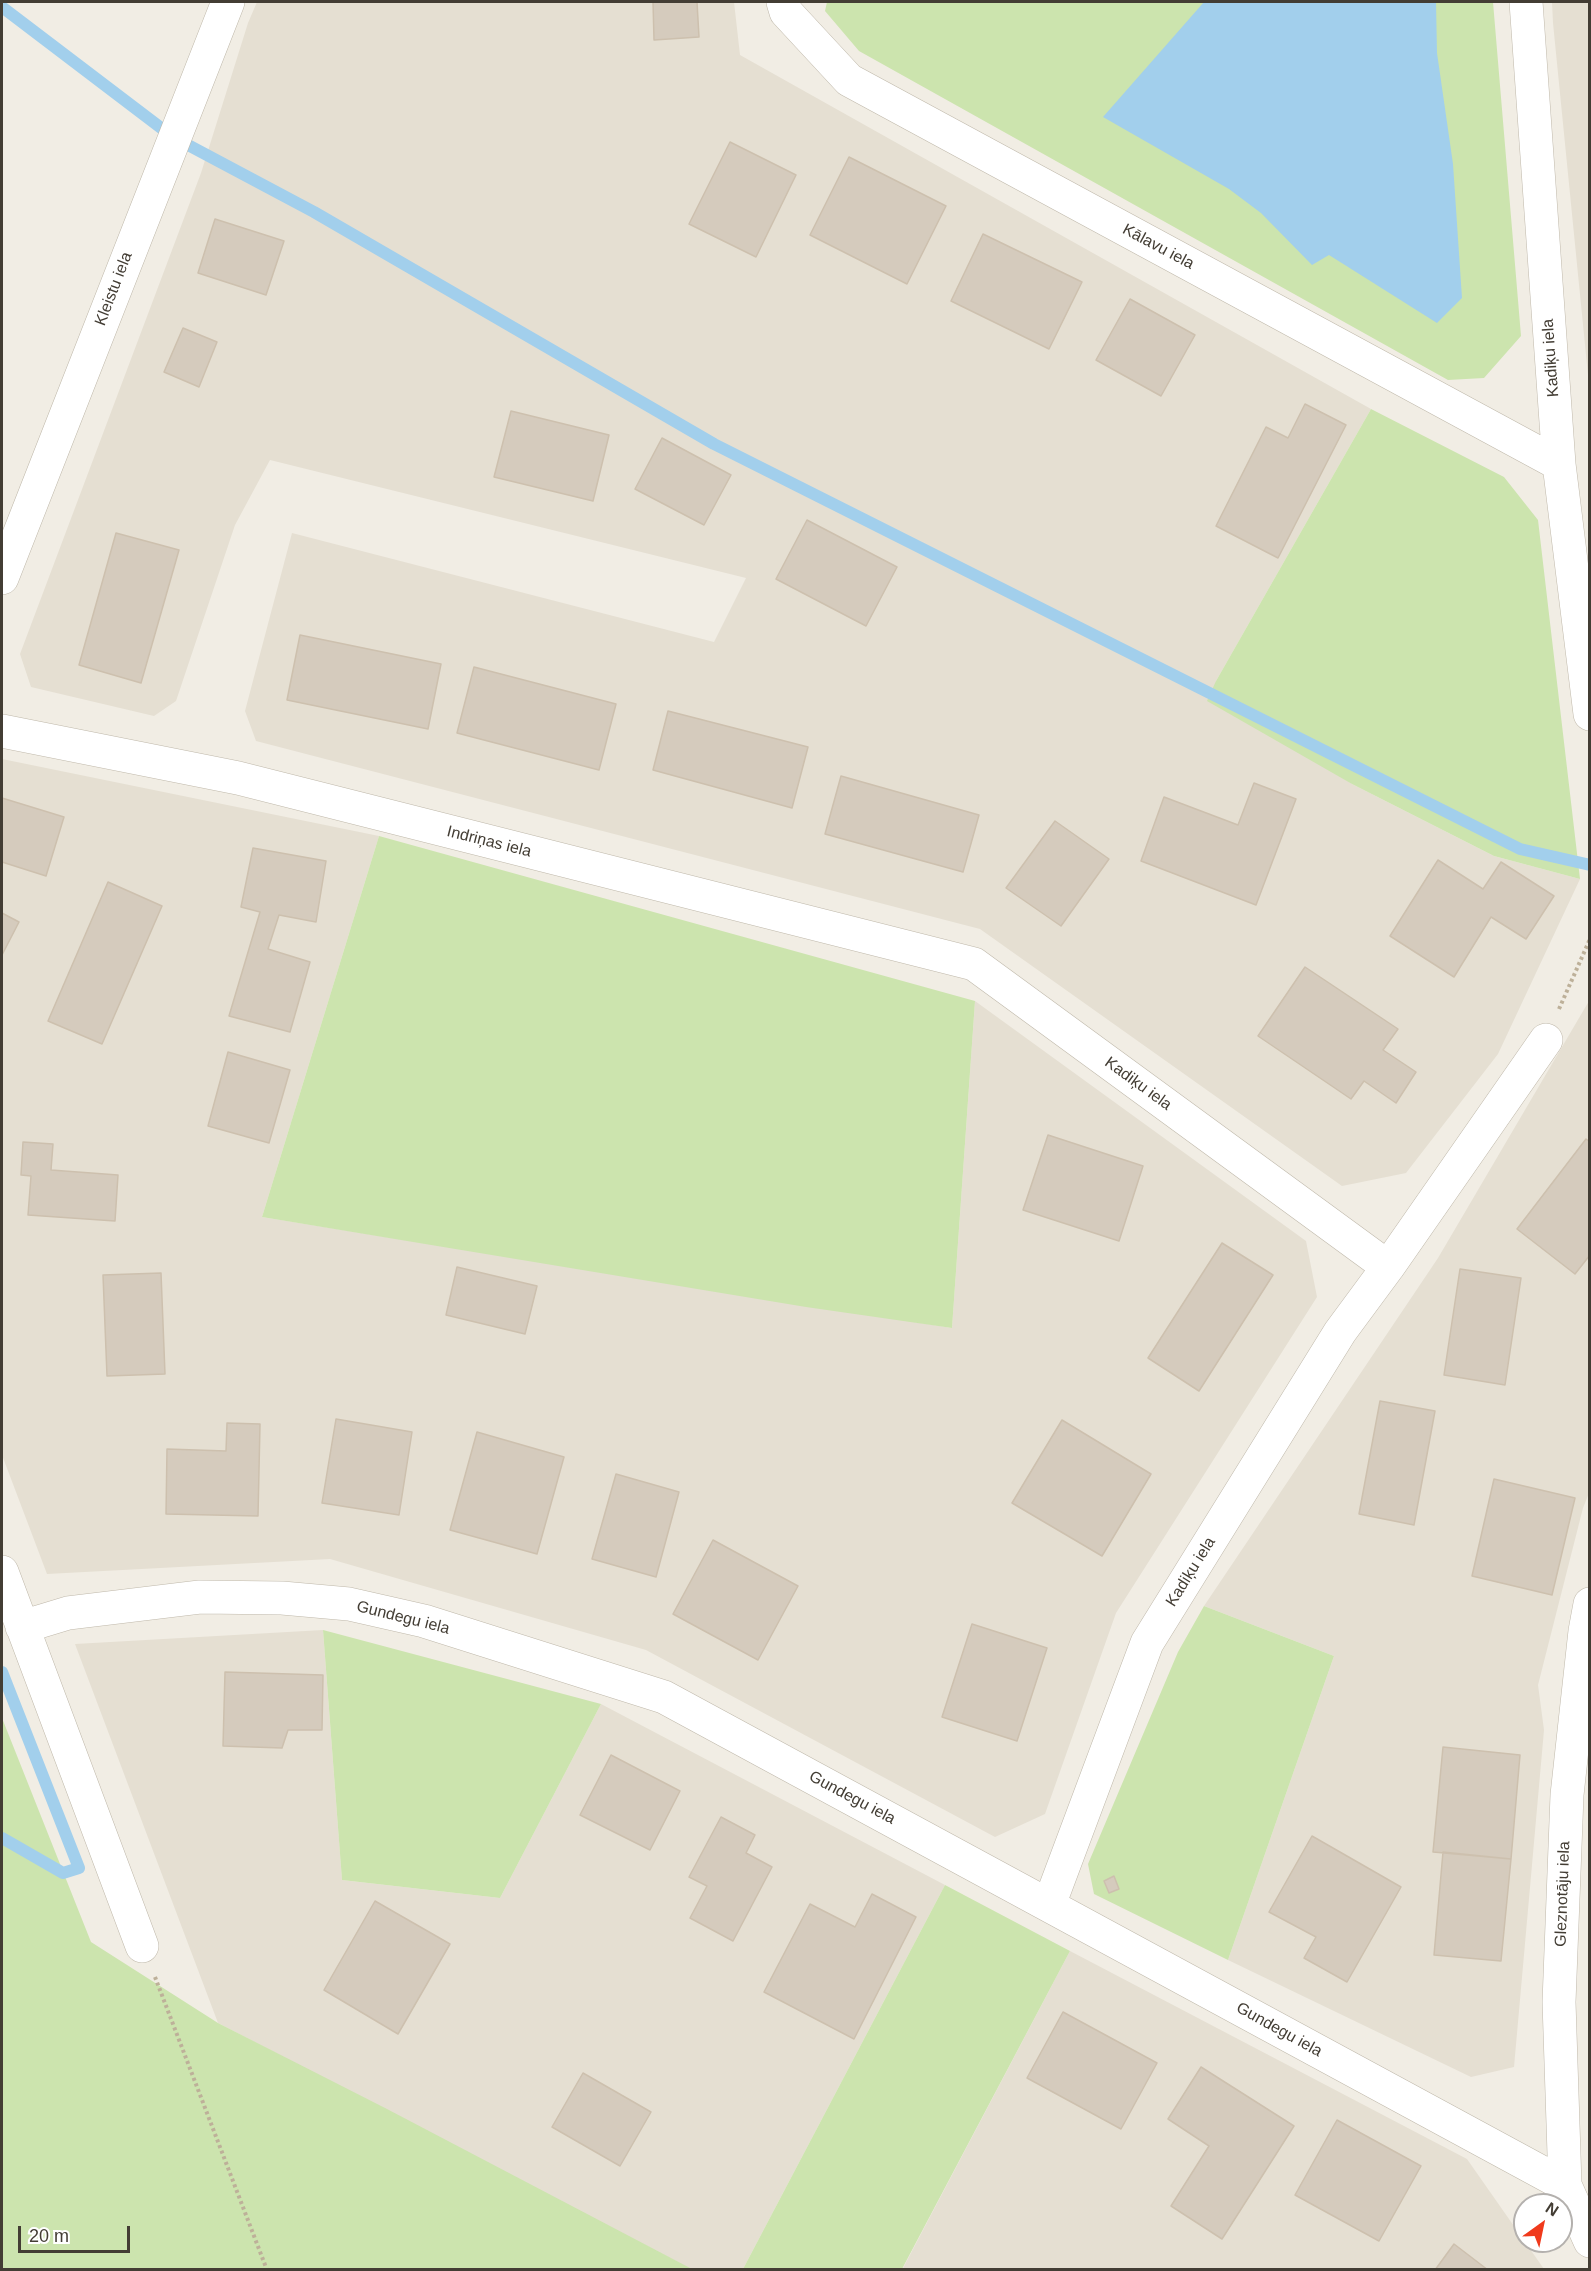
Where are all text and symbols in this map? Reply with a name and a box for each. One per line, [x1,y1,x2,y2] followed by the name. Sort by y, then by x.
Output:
[1119,220,1197,274] street label: Kālavu iela
[91,249,137,329] street label: Kleistu iela
[1539,318,1563,398] street label: Kadiķu iela
[445,822,533,862] street label: Indriņas iela
[1101,1053,1175,1115] street label: Kadiķu iela
[1162,1534,1220,1610] street label: Kadiķu iela
[354,1597,452,1639] street label: Gundegu iela
[805,1767,899,1829] street label: Gundegu iela
[1552,1841,1574,1947] street label: Gleznotāju iela
[1233,1999,1325,2061] street label: Gundegu iela
[1513,2193,1573,2253] north arrow
[1543,2199,1561,2219] text: N
[21,2214,134,2252] scale bar
[29,2226,69,2246] text: 20 m

